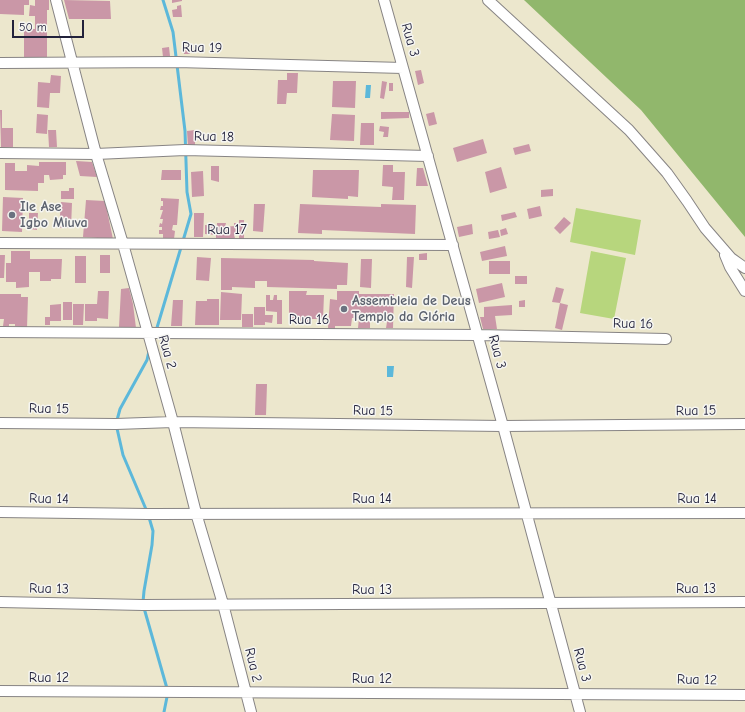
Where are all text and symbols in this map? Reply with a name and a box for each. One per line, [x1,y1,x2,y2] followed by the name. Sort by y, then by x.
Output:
[14,12,86,38] scale bar
[19,20,47,34] text: 50 m
[397,21,423,59] street label: Rua 3
[182,39,222,57] street label: Rua 19
[194,128,234,146] street label: Rua 18
[20,199,88,232] place label: Ile Ase Igbo Miuva
[7,210,17,220] marker: Ile Ase Igbo Miuva
[207,222,247,238] street label: Rua 17
[352,293,471,326] place label: Assembleia de Deus Templo da Glória
[339,304,349,314] marker: Assembleia de Deus Templo da Glória
[289,312,329,328] street label: Rua 16
[613,315,653,333] street label: Rua 16
[154,333,180,371] street label: Rua 2
[484,333,510,371] street label: Rua 3
[29,400,69,418] street label: Rua 15
[353,402,393,420] street label: Rua 15
[676,402,716,420] street label: Rua 15
[29,490,69,508] street label: Rua 14
[352,491,392,507] street label: Rua 14
[677,491,717,507] street label: Rua 14
[29,580,69,598] street label: Rua 13
[676,581,716,597] street label: Rua 13
[352,582,392,598] street label: Rua 13
[241,646,265,684] street label: Rua 2
[569,646,595,684] street label: Rua 3
[29,670,69,686] street label: Rua 12
[352,671,392,687] street label: Rua 12
[677,671,717,689] street label: Rua 12

